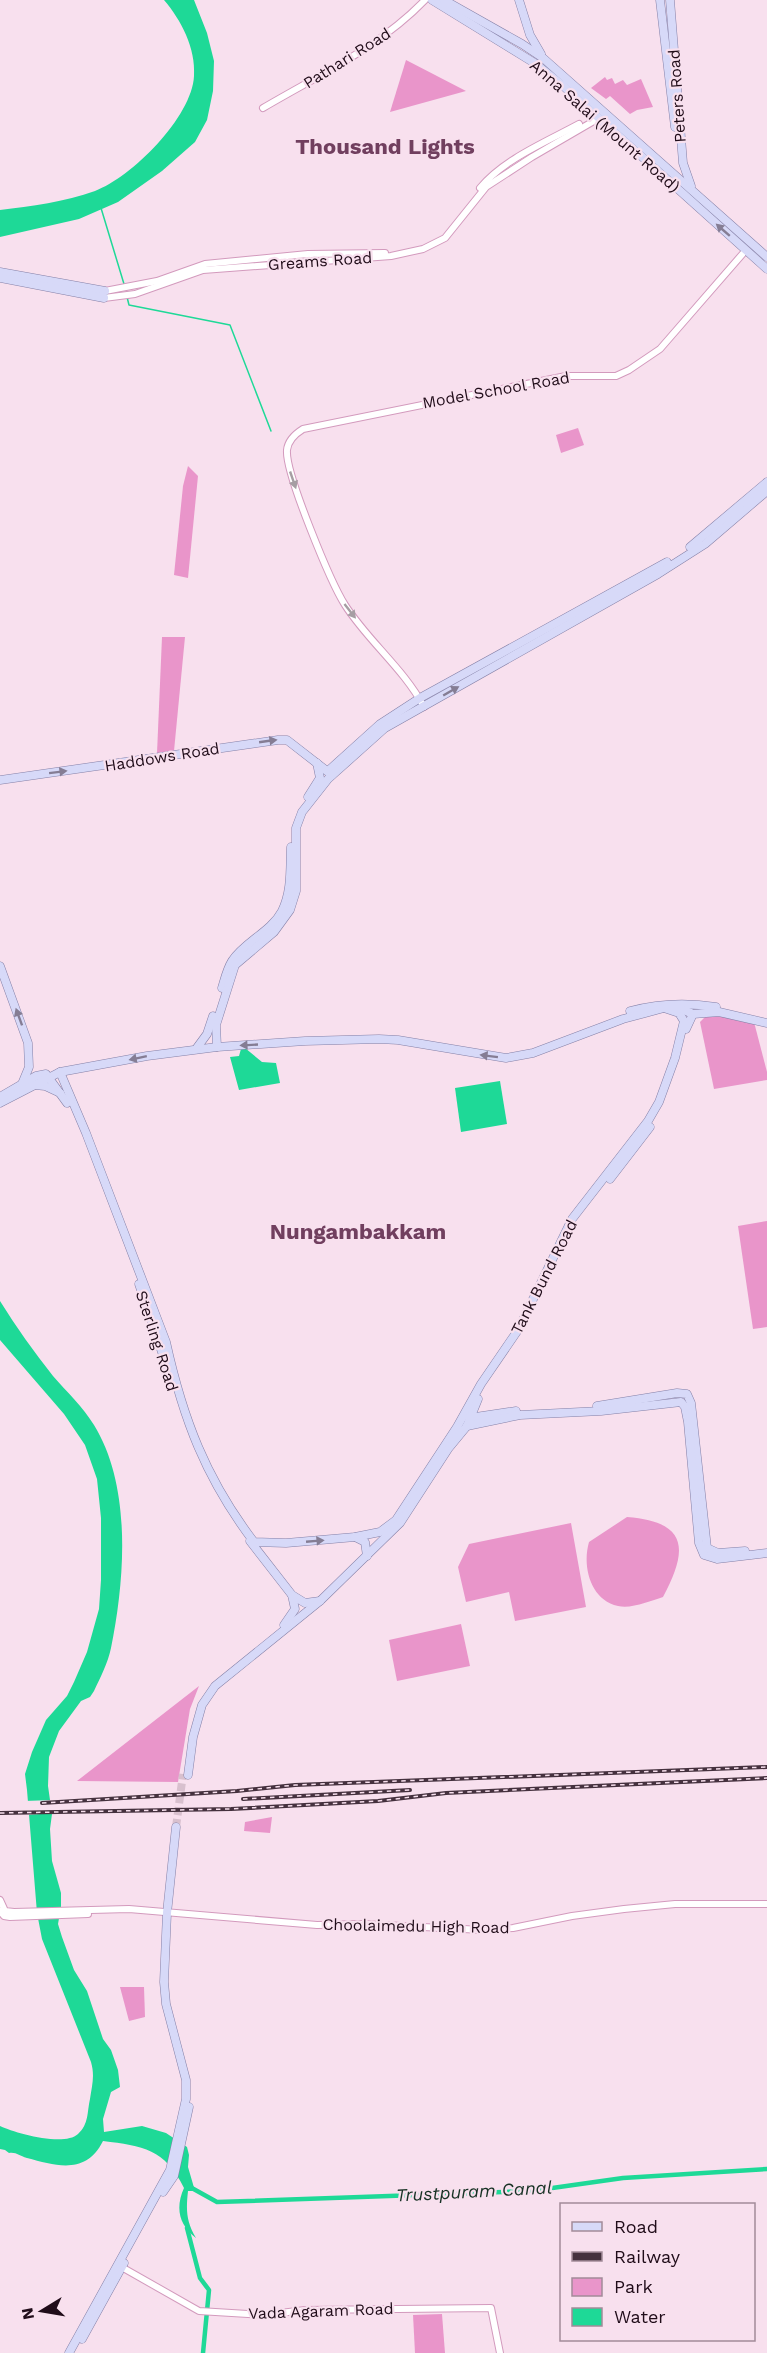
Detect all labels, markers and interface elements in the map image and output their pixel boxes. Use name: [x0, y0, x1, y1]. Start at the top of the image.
street label: Pathari Road: [300, 24, 394, 92]
street label: Peters Road: [664, 49, 690, 143]
street label: Anna Salai (Mount Road): [526, 56, 684, 196]
district label: Thousand Lights: [295, 134, 475, 159]
one-way arrow: [716, 224, 731, 237]
street label: Greams Road: [267, 248, 373, 274]
street label: Model School Road: [421, 368, 571, 412]
one-way arrow: [288, 471, 298, 489]
one-way arrow: [344, 604, 356, 619]
one-way arrow: [443, 686, 459, 697]
one-way arrow: [258, 737, 277, 746]
street label: Haddows Road: [103, 739, 221, 775]
one-way arrow: [49, 768, 68, 777]
one-way arrow: [13, 1008, 23, 1026]
one-way arrow: [240, 1041, 259, 1050]
one-way arrow: [479, 1051, 498, 1061]
one-way arrow: [128, 1054, 147, 1063]
street label: Tank Bund Road: [507, 1217, 581, 1337]
district label: Nungambakkam: [270, 1219, 446, 1244]
street label: Sterling Road: [132, 1288, 182, 1394]
one-way arrow: [305, 1536, 324, 1546]
street label: Choolaimedu High Road: [322, 1915, 510, 1937]
water label: Trustpuram Canal: [395, 2176, 553, 2206]
legend: [560, 2203, 755, 2341]
text: Road: [614, 2216, 658, 2237]
text: Railway: [614, 2246, 681, 2267]
text: Park: [614, 2276, 653, 2297]
north arrow: [12, 2281, 72, 2341]
street label: Vada Agaram Road: [248, 2299, 394, 2323]
text: N: [17, 2306, 38, 2321]
text: Water: [614, 2306, 666, 2327]

